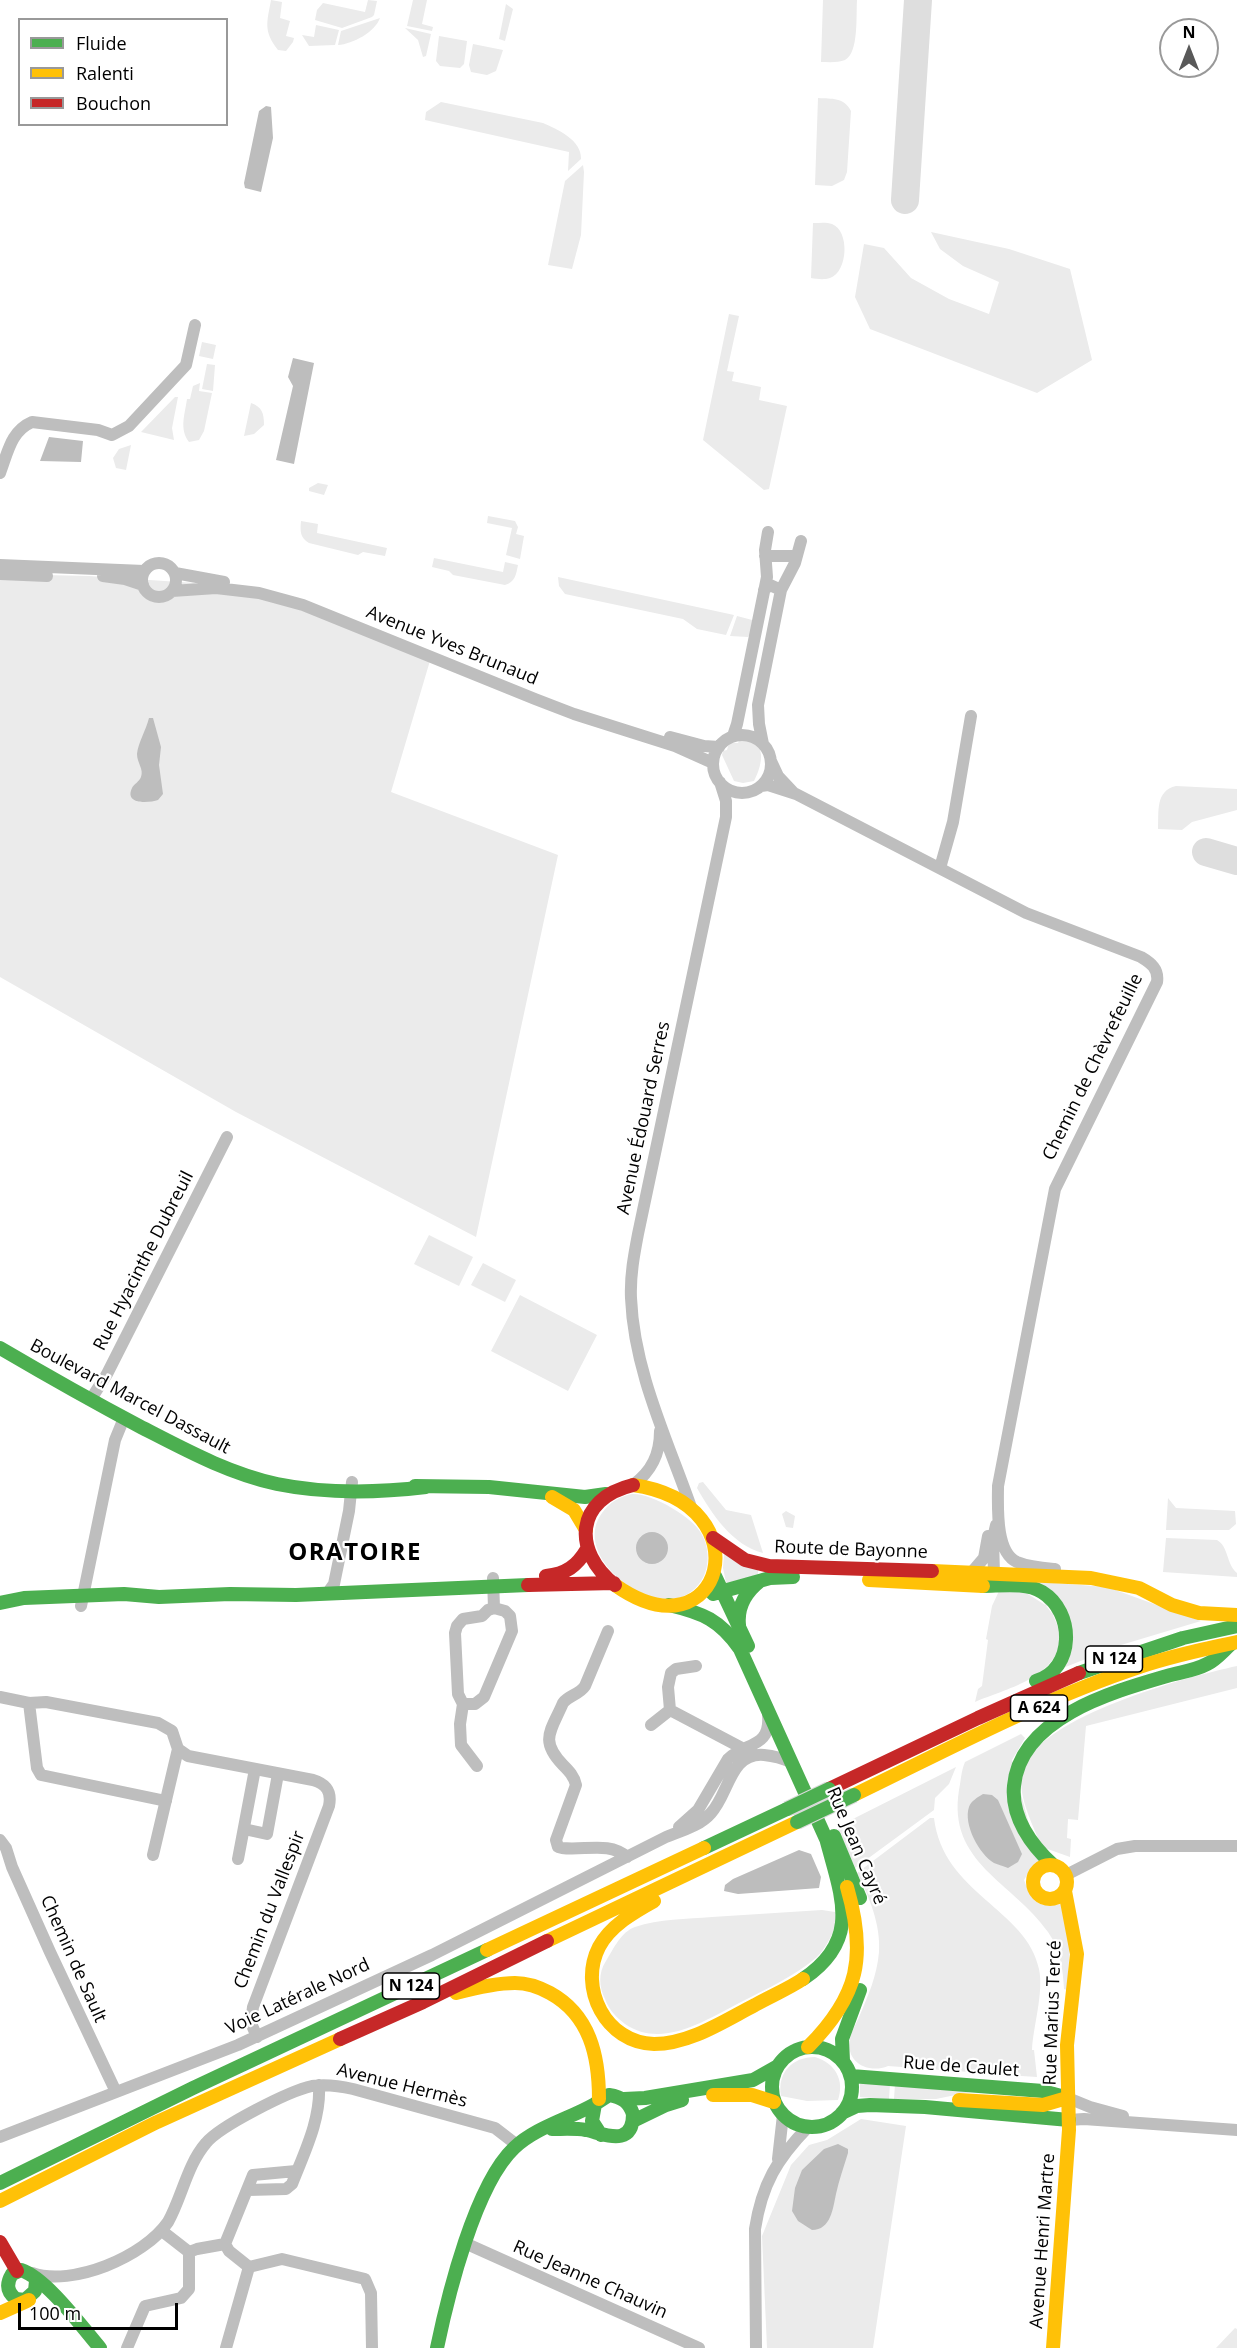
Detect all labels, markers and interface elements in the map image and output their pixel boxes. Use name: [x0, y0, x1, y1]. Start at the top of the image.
legend: [18, 18, 228, 126]
north arrow: [1159, 18, 1219, 78]
text: N: [1182, 21, 1196, 43]
text: Fluide: [76, 31, 127, 55]
text: Ralenti: [76, 61, 134, 85]
text: Bouchon: [76, 91, 151, 115]
street label: Avenue Yves Brunaud: [363, 602, 541, 690]
street label: Chemin de Chèvrefeuille: [1038, 970, 1148, 1164]
street label: Avenue Édouard Serres: [613, 1020, 675, 1216]
street label: Rue Hyacinthe Dubreuil: [89, 1168, 199, 1354]
street label: Boulevard Marcel Dassault: [26, 1335, 234, 1459]
street label: Route de Bayonne: [774, 1537, 928, 1563]
district label: ORATOIRE: [288, 1539, 422, 1567]
road number: N 124: [1086, 1646, 1142, 1672]
road number: A 624: [1010, 1695, 1068, 1721]
street label: Rue Jean Cayré: [822, 1784, 890, 1908]
street label: Chemin du Vallespir: [230, 1828, 310, 1992]
street label: Chemin de Sault: [35, 1892, 111, 2026]
street label: Rue Marius Tercé: [1040, 1940, 1066, 2086]
street label: Voie Latérale Nord: [223, 1954, 373, 2040]
road number: N 124: [382, 1973, 440, 1999]
street label: Rue de Caulet: [902, 2052, 1020, 2082]
street label: Avenue Hermès: [335, 2059, 469, 2113]
street label: Avenue Henri Martre: [1026, 2153, 1060, 2329]
street label: Rue Jeanne Chauvin: [509, 2236, 671, 2324]
scale bar: [21, 2291, 182, 2329]
text: 100 m: [29, 2301, 81, 2325]

